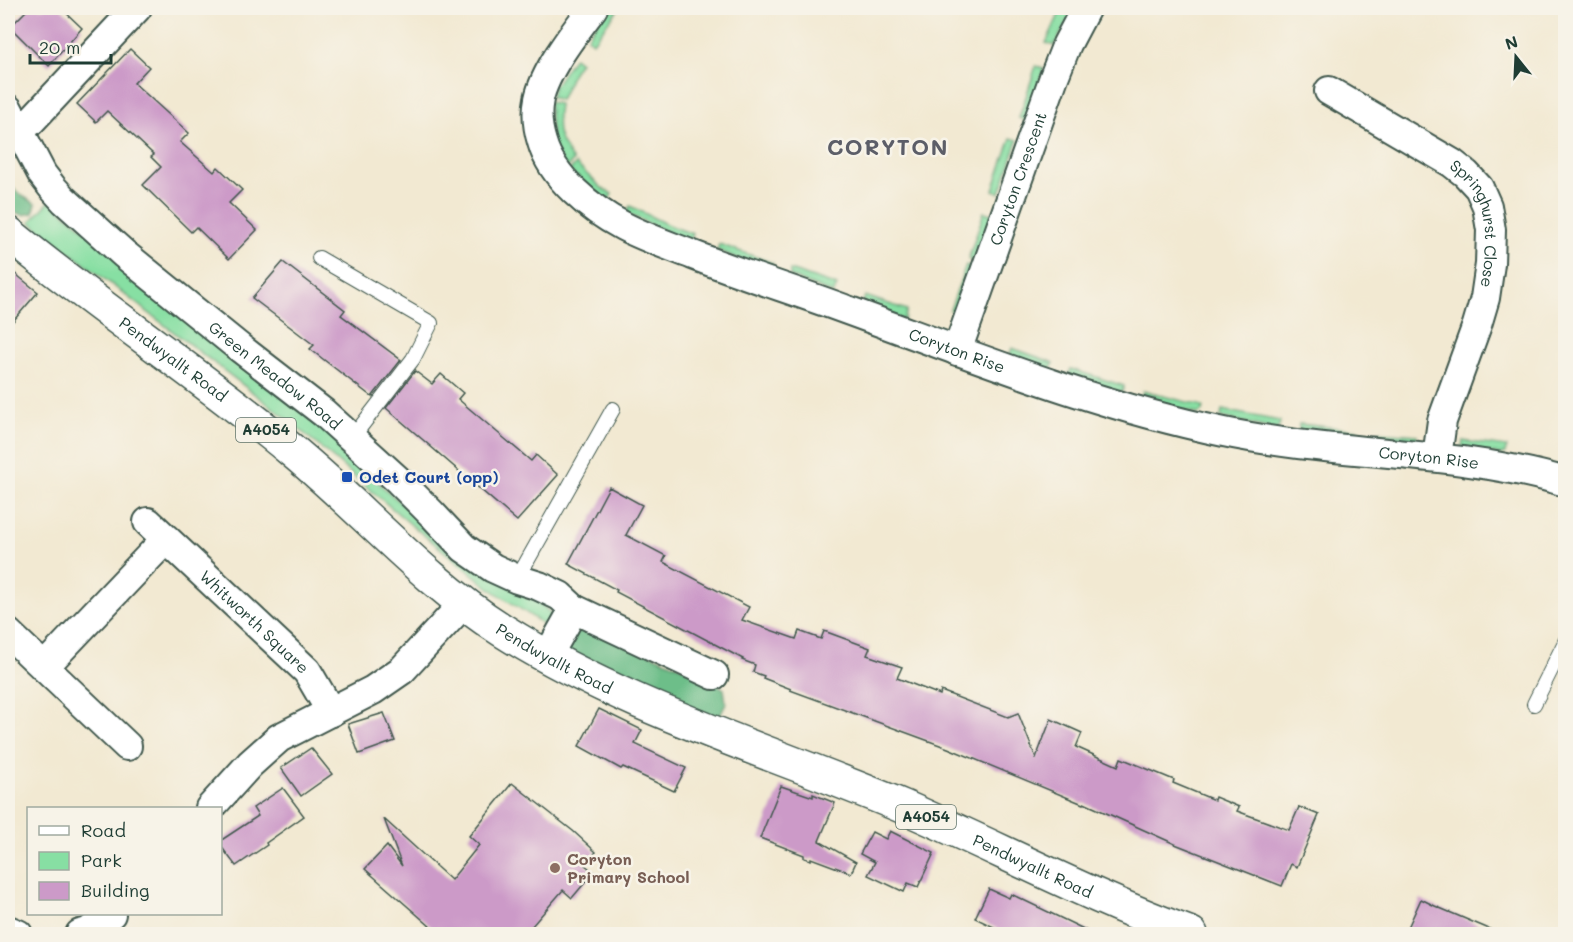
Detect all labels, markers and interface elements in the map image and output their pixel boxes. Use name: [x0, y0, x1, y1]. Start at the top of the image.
scale bar: [30, 27, 111, 65]
north arrow: [1486, 27, 1546, 87]
text: N: [1502, 30, 1520, 54]
text: 20 m: [39, 35, 80, 59]
street label: Coryton Crescent: [984, 109, 1051, 248]
district label: CORYTON: [827, 132, 949, 161]
street label: Springhurst Close: [1446, 155, 1502, 289]
street label: Pendwyallt Road: [115, 312, 232, 406]
street label: Green Meadow Road: [205, 316, 346, 434]
street label: Coryton Rise: [906, 323, 1008, 377]
road number: A4054: [236, 418, 296, 442]
street label: Coryton Rise: [1378, 441, 1480, 473]
place label: Odet Court (opp): [359, 466, 498, 487]
marker: Odet Court (opp): [340, 470, 354, 484]
street label: Whitworth Square: [196, 565, 314, 678]
street label: Pendwyallt Road: [492, 618, 616, 698]
road number: A4054: [896, 805, 956, 829]
legend: [27, 807, 222, 915]
text: Road: [81, 818, 126, 842]
street label: Pendwyallt Road: [970, 829, 1096, 902]
text: Park: [81, 848, 122, 872]
place label: Coryton Primary School: [567, 848, 690, 887]
marker: Coryton Primary School: [548, 861, 562, 875]
text: Building: [81, 878, 149, 902]

